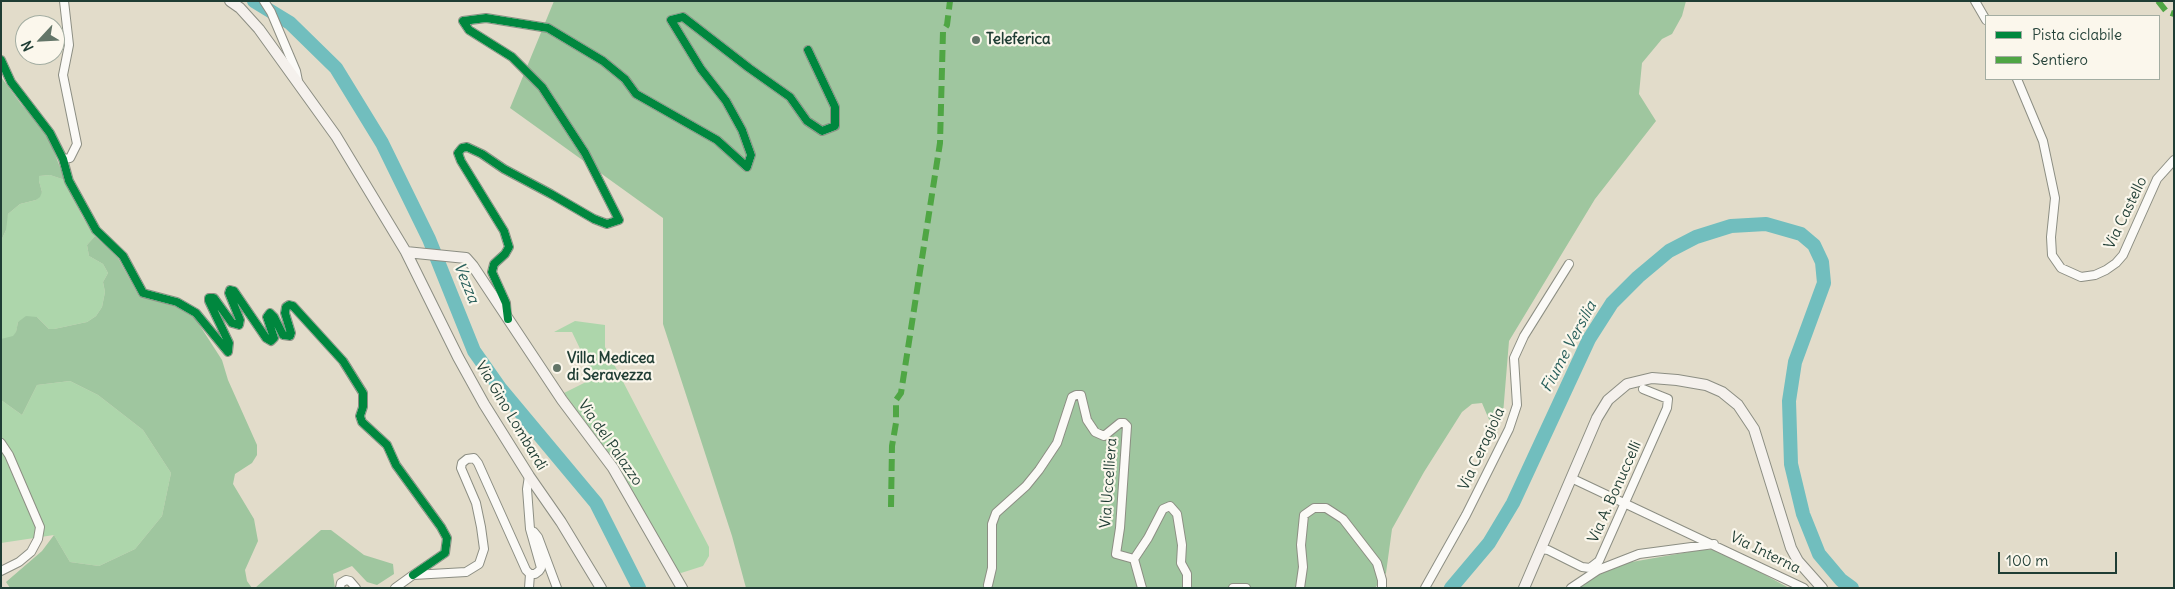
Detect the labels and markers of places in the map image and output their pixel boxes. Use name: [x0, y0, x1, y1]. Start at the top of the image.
place label: Teleferica: [986, 31, 1050, 49]
marker: Teleferica: [970, 34, 982, 46]
place label: Villa Medicea di Seravezza: [567, 350, 655, 385]
marker: Villa Medicea di Seravezza: [551, 362, 563, 374]

